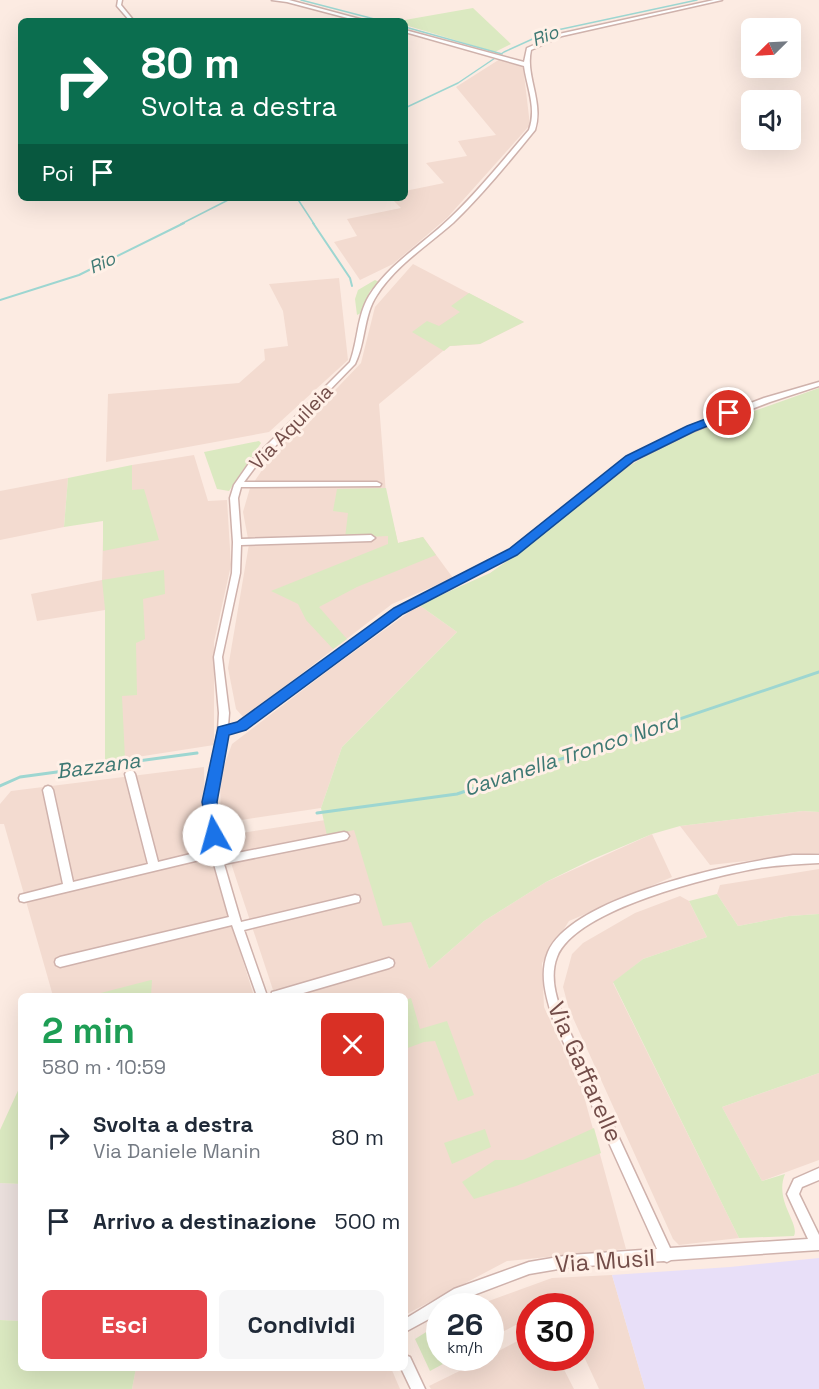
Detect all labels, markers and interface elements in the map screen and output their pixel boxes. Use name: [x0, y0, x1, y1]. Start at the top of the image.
north arrow: [741, 18, 801, 78]
map controls: [741, 18, 801, 150]
water label: Rio: [528, 20, 562, 51]
text: 80 m: [141, 37, 240, 90]
icon: right: [42, 42, 120, 120]
text: Svolta a destra: [141, 89, 337, 124]
button: sound: [741, 90, 801, 150]
icon: arrive: [86, 156, 119, 189]
text: Poi: [42, 159, 74, 187]
water label: Rio: [85, 246, 120, 279]
street label: Via Aquileia: [244, 379, 338, 475]
pin: [703, 387, 754, 438]
icon: arrive: [712, 396, 745, 429]
water label: Cavanella Tronco Nord: [460, 706, 684, 802]
water label: Bazzana: [54, 746, 143, 785]
position arrow: [182, 803, 246, 867]
street label: Via Gaffarelle: [541, 997, 630, 1147]
text: 2 min: [42, 1008, 135, 1054]
button: close: [321, 1013, 384, 1076]
text: 580 m · 10:59: [42, 1054, 166, 1080]
text: Svolta a destra: [93, 1110, 253, 1138]
icon: right: [42, 1121, 75, 1154]
text: 80 m: [332, 1123, 384, 1151]
text: Via Daniele Manin: [93, 1138, 261, 1164]
icon: arrive: [42, 1205, 75, 1238]
text: Arrivo a destinazione: [93, 1207, 316, 1235]
text: 500 m: [334, 1207, 400, 1235]
street label: Via Musil: [554, 1242, 656, 1279]
button: Esci: [42, 1290, 207, 1359]
button: Condividi: [219, 1290, 384, 1359]
speed limit sign: 30: [516, 1293, 594, 1371]
text: 26: [447, 1305, 483, 1344]
text: km/h: [447, 1338, 483, 1357]

